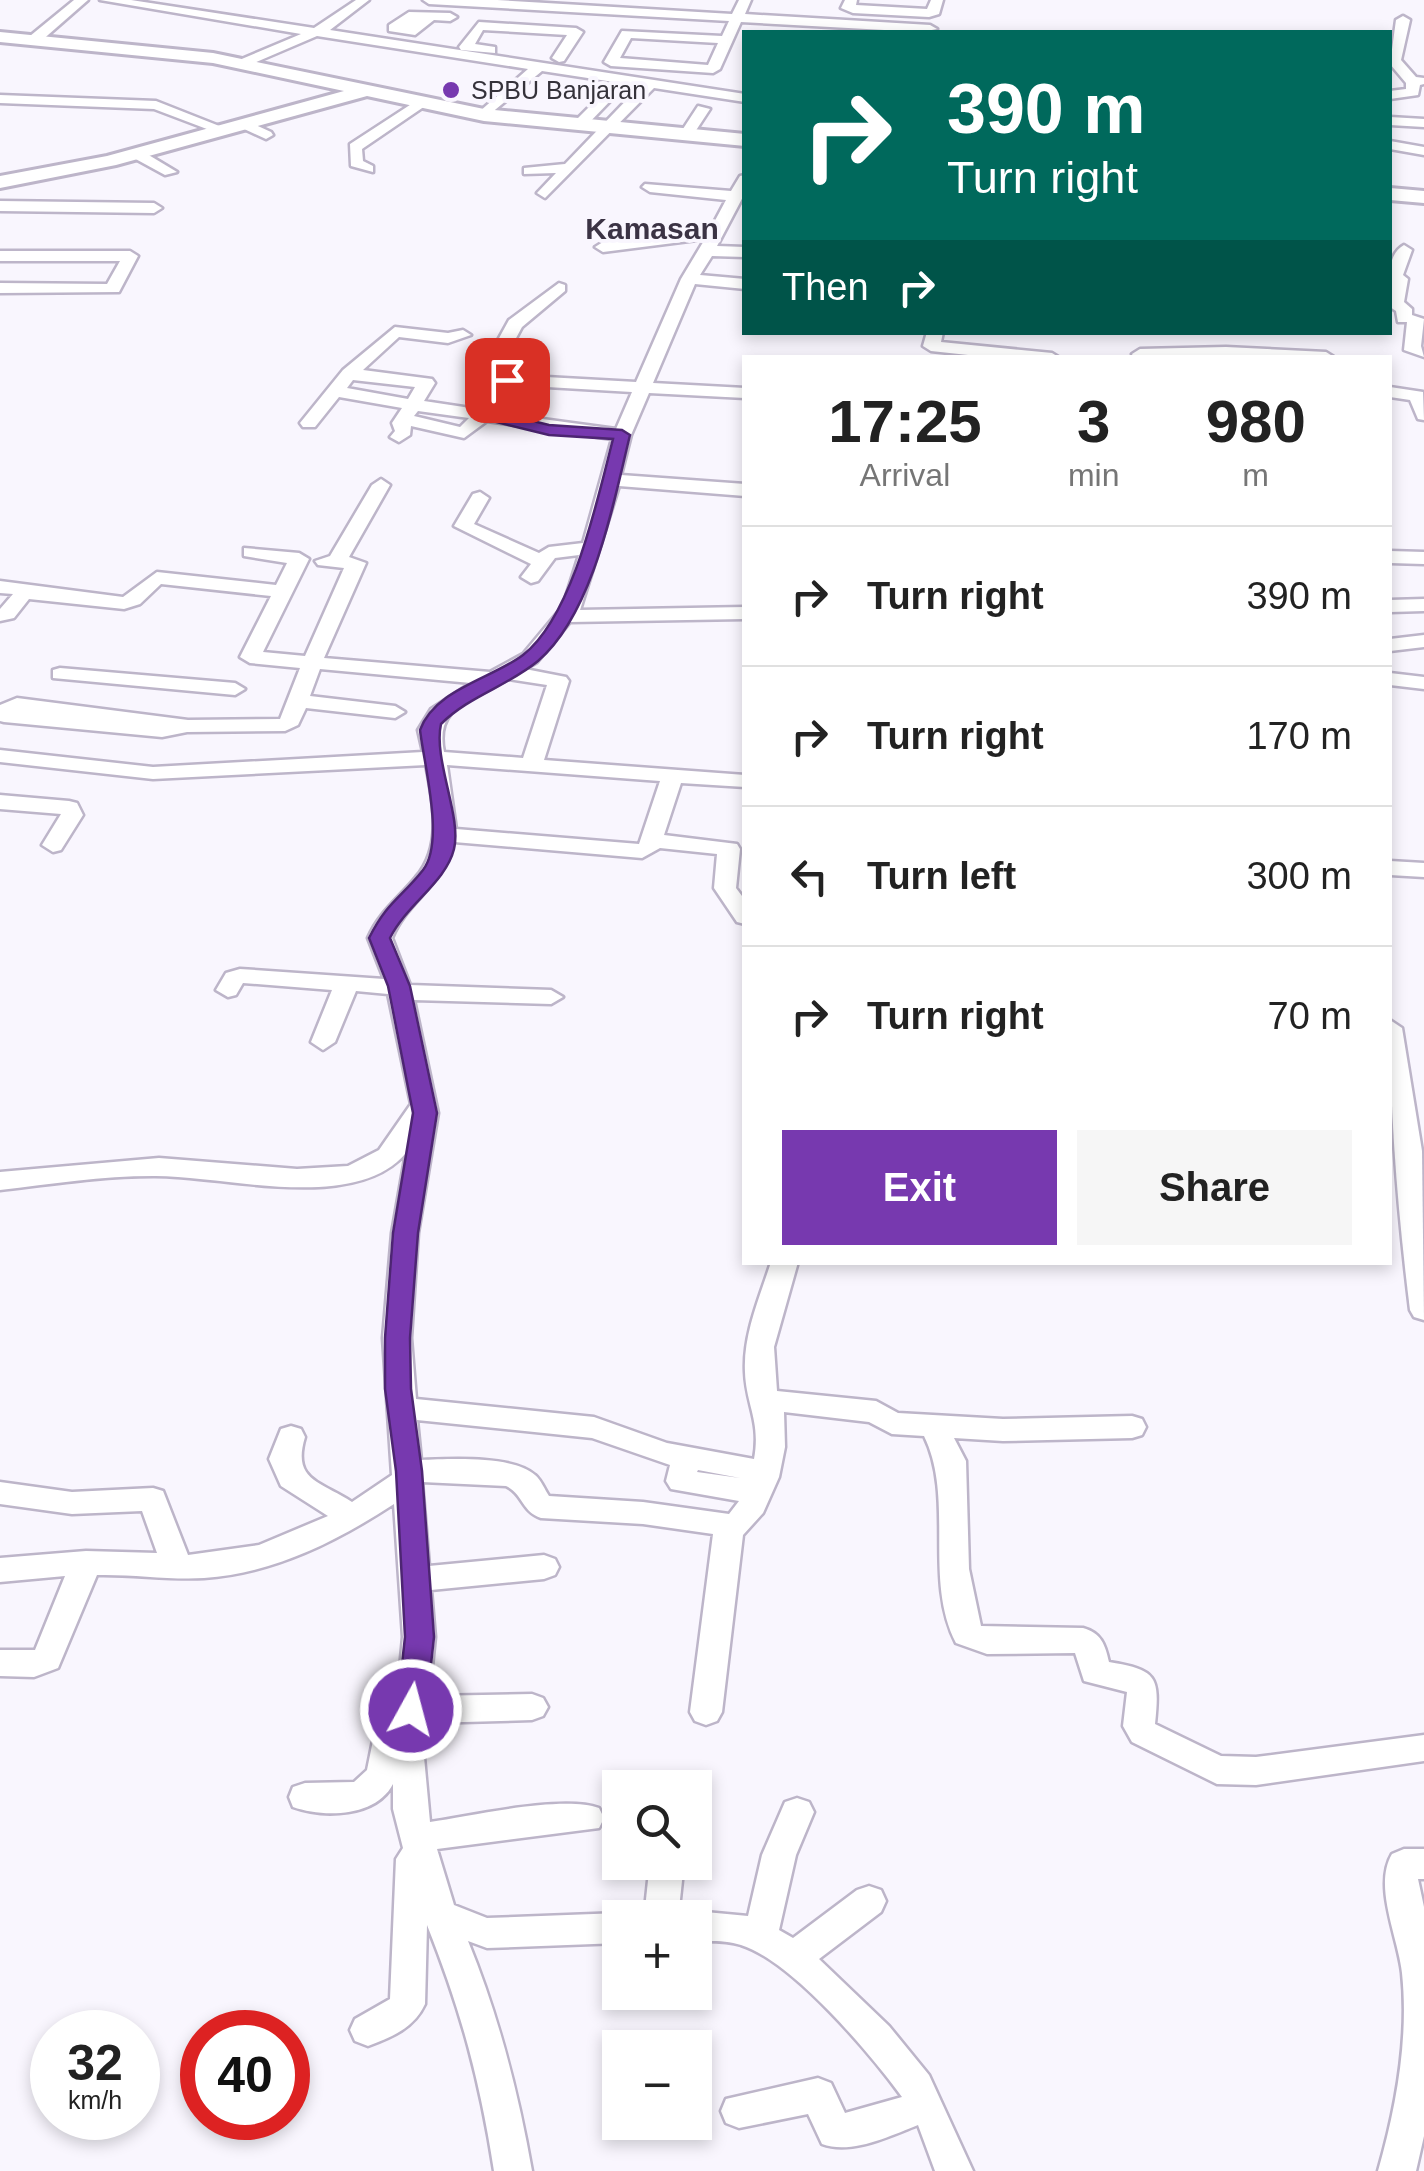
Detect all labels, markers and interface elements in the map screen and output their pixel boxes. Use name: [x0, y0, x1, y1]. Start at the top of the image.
icon: right: [782, 70, 912, 200]
text: 390 m: [947, 70, 1145, 148]
place label: SPBU Banjaran: [471, 76, 646, 104]
marker: SPBU Banjaran: [440, 79, 462, 101]
text: Turn right: [947, 152, 1138, 203]
district label: Kamasan: [585, 212, 719, 245]
icon: right: [889, 260, 944, 315]
text: Then: [782, 266, 869, 308]
pin: [465, 338, 550, 423]
icon: arrive: [480, 353, 535, 408]
text: 17:25: [828, 388, 982, 455]
text: 3: [1077, 388, 1110, 455]
text: 980: [1206, 388, 1306, 455]
text: Arrival: [860, 457, 950, 493]
text: min: [1068, 457, 1119, 493]
text: m: [1242, 457, 1269, 493]
icon: right: [782, 569, 837, 624]
text: Turn right: [867, 575, 1044, 617]
text: 390 m: [1246, 575, 1352, 617]
icon: right: [782, 709, 837, 764]
text: Turn right: [867, 715, 1044, 757]
text: 170 m: [1246, 715, 1352, 757]
icon: left: [782, 849, 837, 904]
text: Turn left: [867, 855, 1016, 897]
text: 300 m: [1246, 855, 1352, 897]
icon: right: [782, 989, 837, 1044]
text: Turn right: [867, 995, 1044, 1037]
text: 70 m: [1268, 995, 1352, 1037]
button: Exit: [782, 1130, 1057, 1245]
button: Share: [1077, 1130, 1352, 1245]
position arrow: [359, 1658, 463, 1762]
map controls: [602, 1770, 712, 2140]
button: search: [602, 1770, 712, 1880]
button: +: [602, 1900, 712, 2010]
speed limit sign: 40: [180, 2010, 310, 2140]
button: −: [602, 2030, 712, 2140]
text: 32: [67, 2035, 123, 2091]
text: km/h: [68, 2086, 122, 2114]

